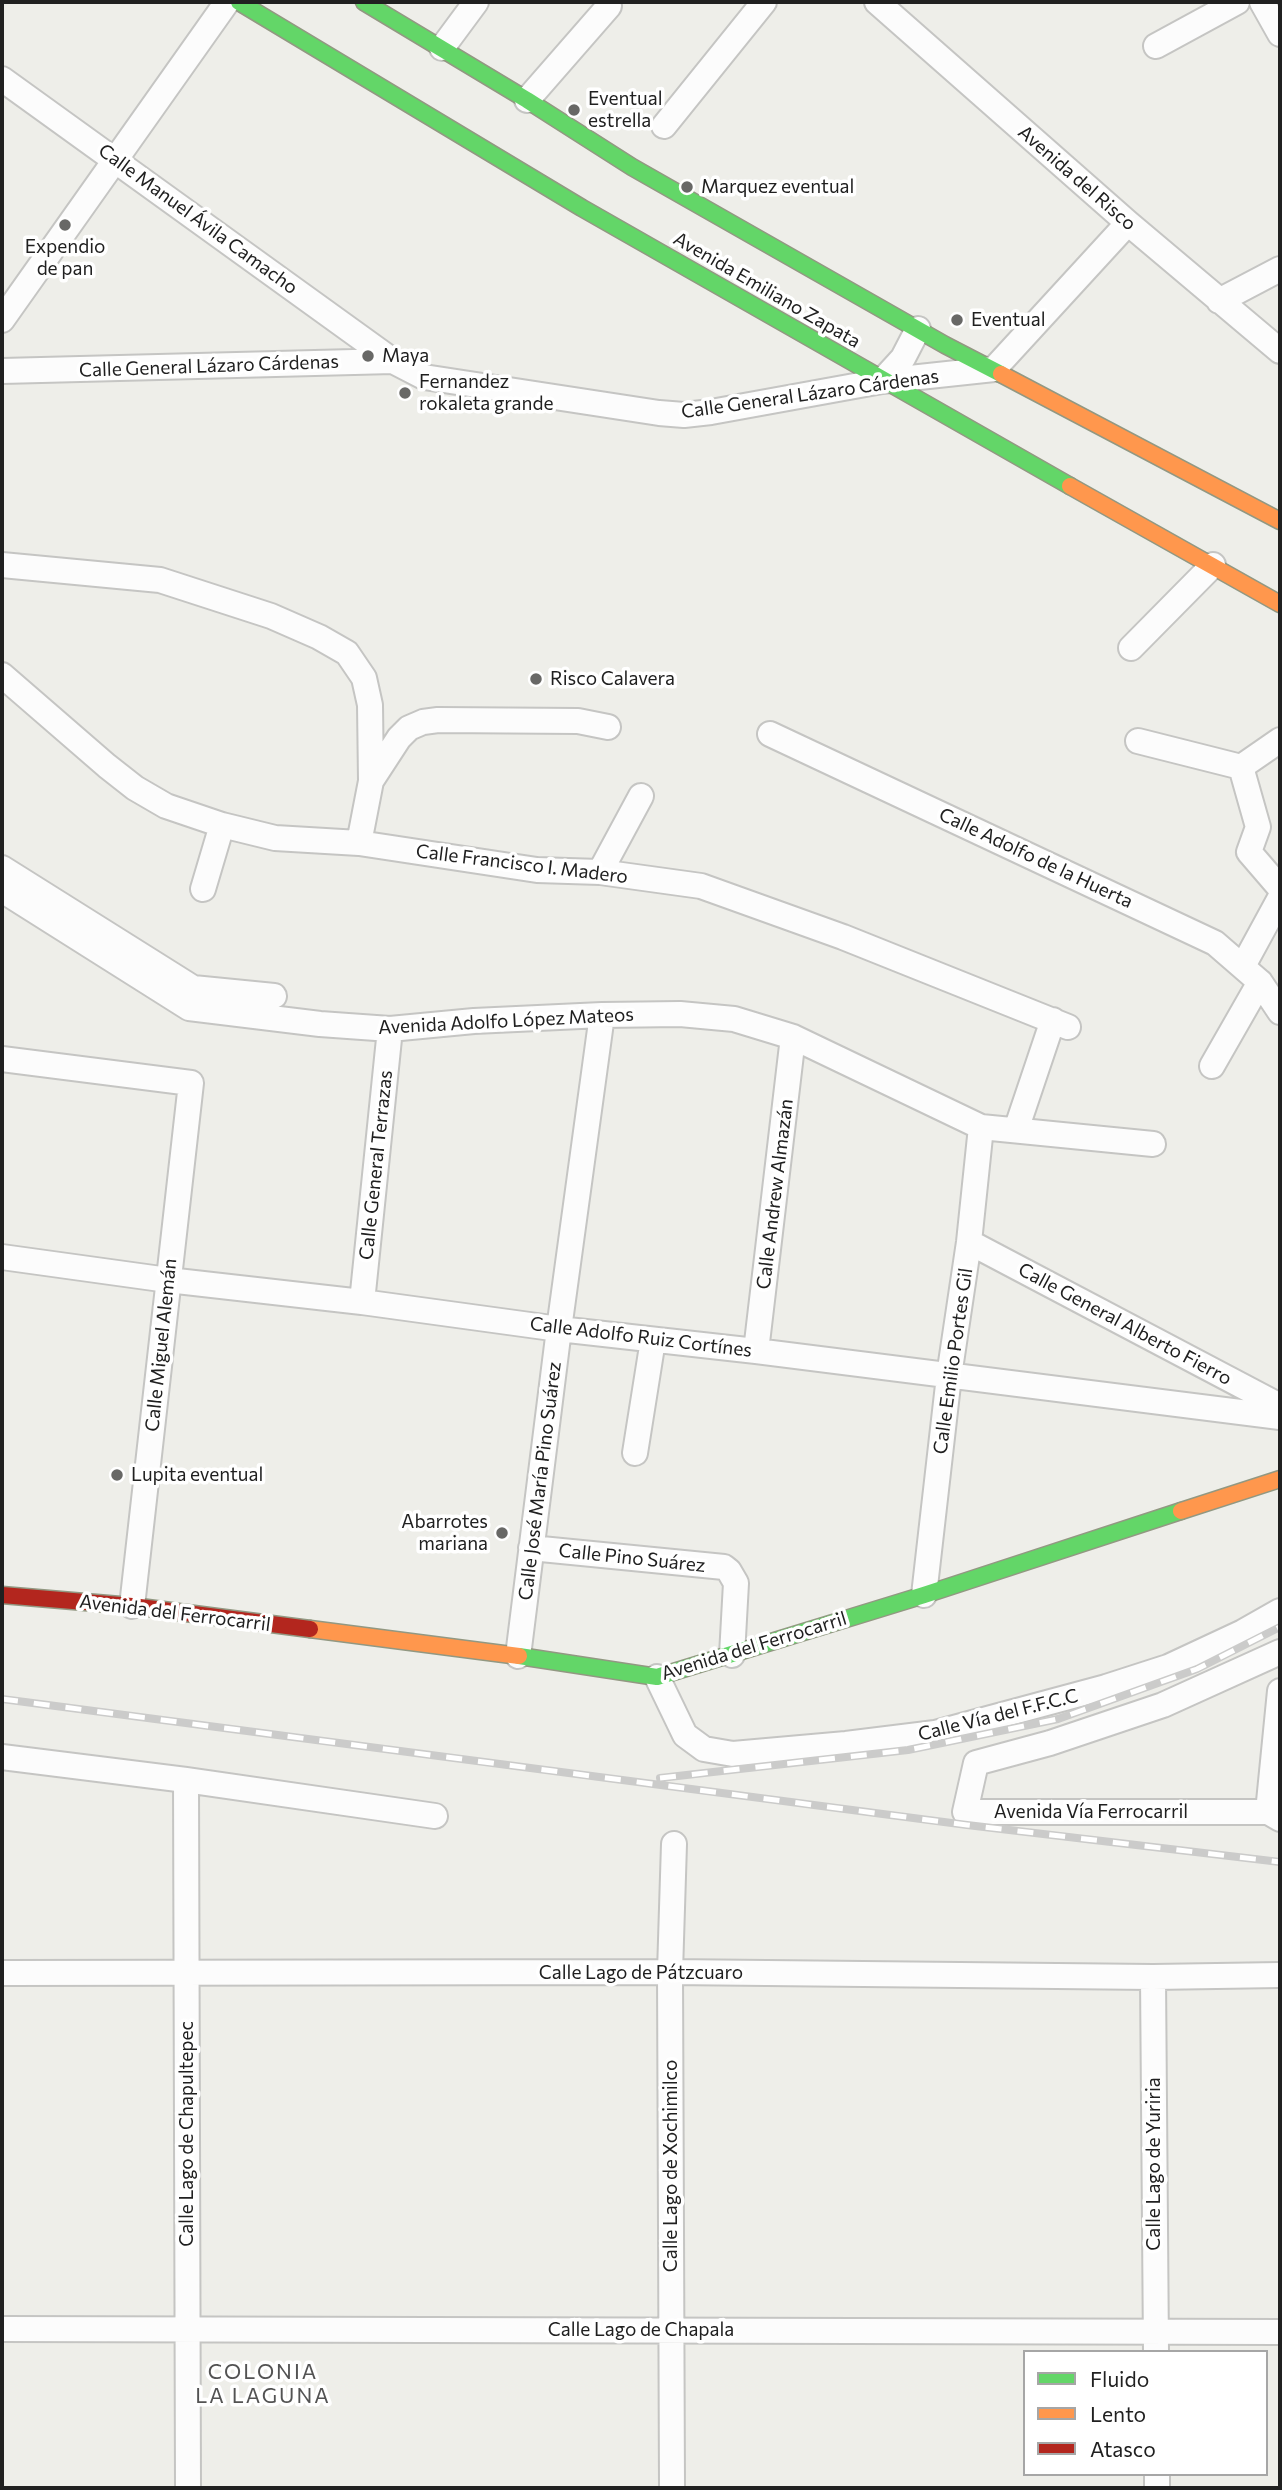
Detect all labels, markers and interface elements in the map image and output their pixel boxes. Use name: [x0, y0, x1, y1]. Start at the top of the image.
place label: Eventual estrella: [588, 88, 662, 132]
marker: Eventual estrella: [566, 102, 582, 118]
street label: Avenida del Risco: [1013, 121, 1141, 235]
street label: Calle Manuel Ávila Camacho: [94, 139, 302, 299]
place label: Marquez eventual: [701, 176, 854, 198]
marker: Marquez eventual: [679, 179, 695, 195]
marker: Expendio de pan: [57, 217, 73, 233]
street label: Avenida Emiliano Zapata: [670, 227, 864, 353]
place label: Expendio de pan: [25, 236, 105, 280]
place label: Eventual: [971, 309, 1045, 331]
marker: Eventual: [949, 312, 965, 328]
place label: Maya: [382, 345, 429, 367]
marker: Maya: [360, 348, 376, 364]
street label: Calle General Lázaro Cárdenas: [79, 350, 339, 382]
street label: Calle General Lázaro Cárdenas: [680, 365, 940, 423]
place label: Fernandez rokaleta grande: [419, 371, 553, 415]
marker: Fernandez rokaleta grande: [397, 385, 413, 401]
place label: Risco Calavera: [550, 668, 675, 690]
marker: Risco Calavera: [528, 671, 544, 687]
street label: Calle Adolfo de la Huerta: [935, 803, 1137, 913]
street label: Calle Francisco I. Madero: [415, 840, 629, 888]
street label: Avenida Adolfo López Mateos: [378, 1003, 634, 1039]
street label: Calle General Terrazas: [355, 1069, 397, 1261]
street label: Calle Andrew Almazán: [752, 1097, 798, 1291]
street label: Calle Miguel Alemán: [141, 1257, 181, 1433]
street label: Calle General Alberto Fierro: [1014, 1258, 1236, 1390]
street label: Calle Emilio Portes Gil: [929, 1266, 977, 1456]
street label: Calle Adolfo Ruiz Cortínes: [529, 1312, 753, 1362]
street label: Calle José María Pino Suárez: [514, 1360, 566, 1602]
place label: Lupita eventual: [131, 1464, 263, 1486]
marker: Lupita eventual: [109, 1467, 125, 1483]
place label: Abarrotes mariana: [401, 1511, 488, 1555]
marker: Abarrotes mariana: [494, 1525, 510, 1541]
street label: Calle Pino Suárez: [558, 1539, 706, 1577]
street label: Avenida del Ferrocarril: [78, 1590, 272, 1636]
street label: Avenida del Ferrocarril: [659, 1607, 849, 1685]
street label: Calle Vía del F.F.C.C: [916, 1684, 1080, 1746]
street label: Avenida Vía Ferrocarril: [994, 1801, 1188, 1823]
street label: Calle Lago de Pátzcuaro: [539, 1962, 743, 1984]
street label: Calle Lago de Chapultepec: [176, 2021, 198, 2247]
street label: Calle Lago de Xochimilco: [660, 2060, 682, 2272]
street label: Calle Lago de Yuriria: [1143, 2077, 1165, 2251]
street label: Calle Lago de Chapala: [548, 2319, 734, 2341]
legend: [1023, 2350, 1268, 2476]
district label: COLONIA LA LAGUNA: [196, 2359, 330, 2409]
text: Fluido: [1090, 2366, 1149, 2391]
text: Lento: [1090, 2401, 1146, 2426]
text: Atasco: [1090, 2436, 1156, 2461]

